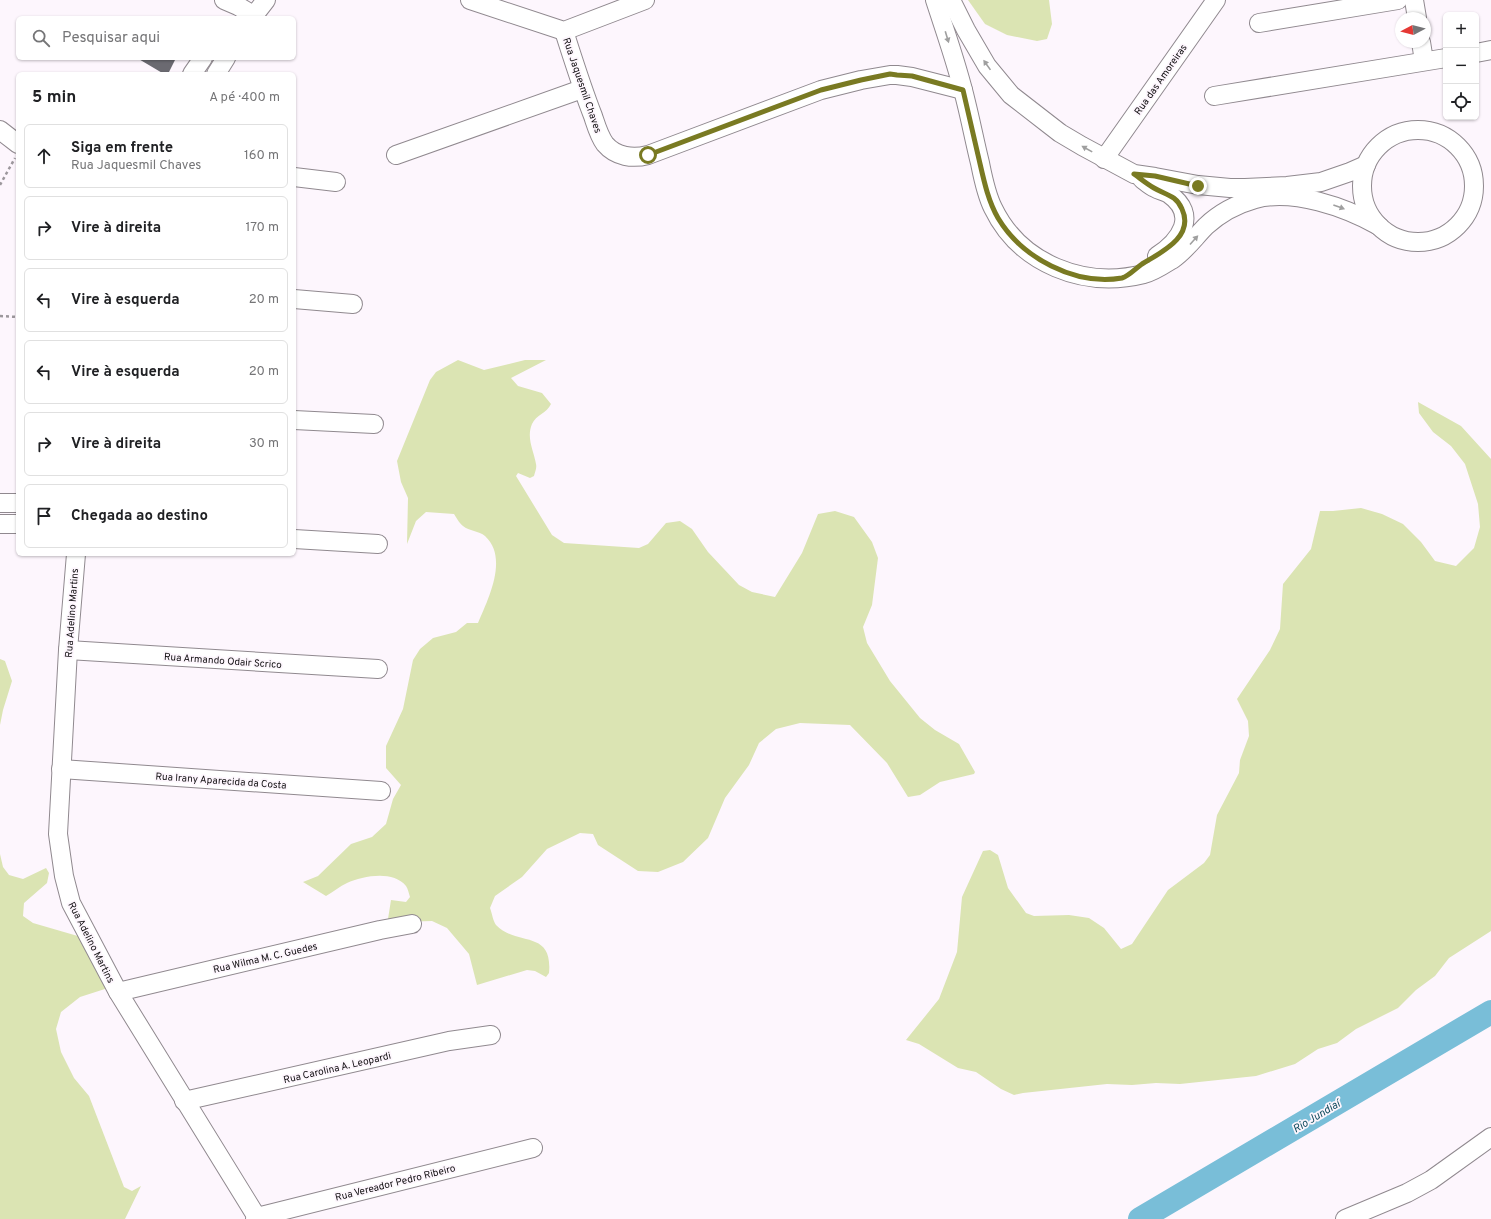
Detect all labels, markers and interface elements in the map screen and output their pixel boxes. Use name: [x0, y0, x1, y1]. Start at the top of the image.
north arrow: [1395, 12, 1431, 48]
map controls: [1443, 12, 1479, 120]
button: +: [1443, 12, 1479, 48]
search box: [16, 16, 296, 60]
icon: search: [30, 27, 52, 49]
text: Pesquisar aqui: [62, 29, 160, 48]
one-way arrow: [944, 31, 950, 43]
street label: Rua Jaquesmil Chaves: [559, 36, 604, 135]
street label: Rua das Amoreiras: [1132, 42, 1191, 118]
button: −: [1443, 48, 1479, 84]
one-way arrow: [983, 59, 991, 70]
button: locate: [1443, 84, 1479, 120]
text: 5 min: [32, 87, 76, 109]
text: A pé · 400 m: [209, 90, 280, 106]
text: Siga em frente: [71, 139, 173, 158]
icon: ahead: [33, 145, 55, 167]
route start: [639, 146, 657, 164]
one-way arrow: [1081, 146, 1093, 153]
text: 160 m: [244, 148, 279, 164]
text: Rua Jaquesmil Chaves: [71, 158, 201, 174]
route end: [1189, 177, 1207, 195]
one-way arrow: [1334, 205, 1346, 211]
icon: right: [33, 217, 55, 239]
text: Vire à direita: [71, 219, 161, 238]
text: 170 m: [245, 220, 279, 236]
one-way arrow: [1189, 235, 1198, 245]
icon: left: [33, 289, 55, 311]
text: Vire à esquerda: [71, 291, 180, 310]
text: 20 m: [249, 292, 279, 308]
icon: left: [33, 361, 55, 383]
text: Vire à esquerda: [71, 363, 180, 382]
text: 20 m: [249, 364, 279, 380]
icon: right: [33, 433, 55, 455]
text: Vire à direita: [71, 435, 161, 454]
text: 30 m: [249, 436, 279, 452]
icon: arrive: [33, 505, 55, 527]
text: Chegada ao destino: [71, 507, 208, 526]
street label: Rua Adelino Martins: [63, 568, 82, 658]
street label: Rua Armando Odair Scrico: [164, 651, 283, 672]
street label: Rua Irany Aparecida da Costa: [155, 770, 287, 793]
street label: Rua Adelino Martins: [65, 900, 117, 986]
street label: Rua Wilma M. C. Guedes: [212, 940, 319, 977]
street label: Rua Carolina A. Leopardi: [282, 1050, 392, 1087]
water label: Rio Jundiaí: [1290, 1096, 1345, 1136]
street label: Rua Vereador Pedro Ribeiro: [334, 1162, 457, 1205]

